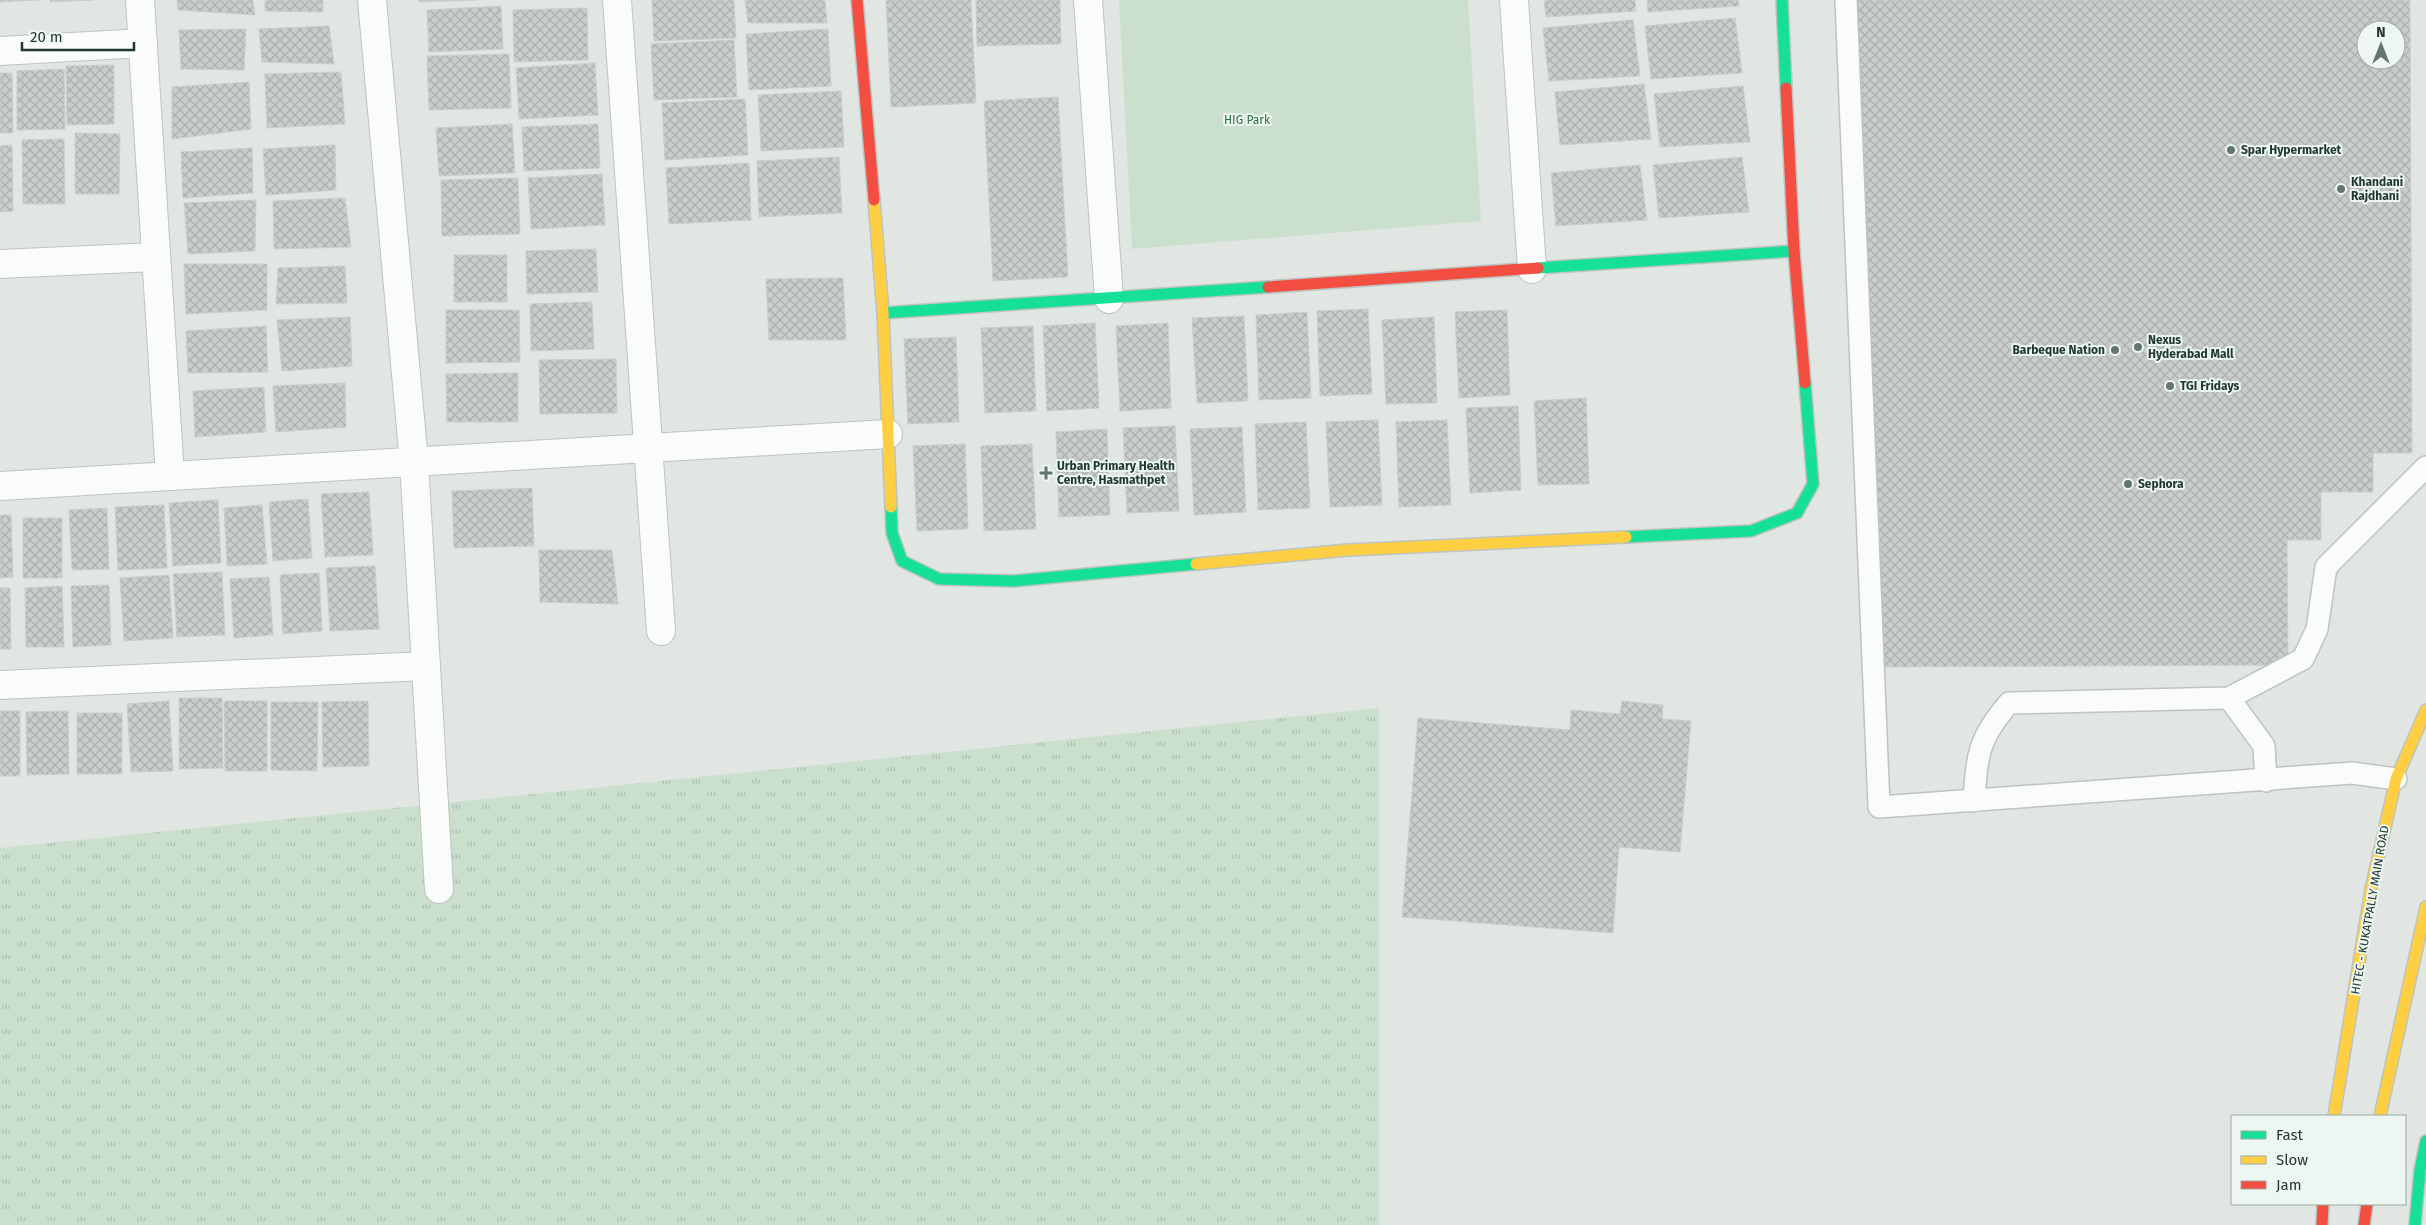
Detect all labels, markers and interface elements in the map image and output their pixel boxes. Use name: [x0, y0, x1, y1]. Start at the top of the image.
scale bar: [22, 20, 135, 52]
north arrow: [2356, 20, 2406, 70]
text: N: [2376, 24, 2386, 41]
text: 20 m: [30, 28, 63, 46]
park label: HIG Park: [1224, 113, 1271, 127]
place label: Spar Hypermarket: [2241, 143, 2342, 157]
marker: Spar Hypermarket: [2225, 144, 2237, 156]
place label: Khandani Rajdhani: [2351, 175, 2403, 203]
marker: Khandani Rajdhani: [2335, 183, 2347, 195]
place label: Nexus Hyderabad Mall: [2148, 333, 2234, 361]
marker: Nexus Hyderabad Mall: [2132, 341, 2144, 353]
place label: Barbeque Nation: [2012, 343, 2105, 357]
marker: Barbeque Nation: [2109, 344, 2121, 356]
place label: TGI Fridays: [2180, 379, 2239, 393]
marker: TGI Fridays: [2164, 380, 2176, 392]
place label: Urban Primary Health Centre, Hasmathpet: [1057, 459, 1175, 487]
marker: Urban Primary Health Centre, Hasmathpet: [1039, 466, 1053, 480]
place label: Sephora: [2138, 477, 2184, 491]
marker: Sephora: [2122, 478, 2134, 490]
street label: HITEC - KUKATPALLY MAIN ROAD: [2348, 824, 2392, 996]
legend: [2231, 1115, 2406, 1205]
text: Fast: [2276, 1126, 2303, 1144]
text: Slow: [2276, 1151, 2308, 1169]
text: Jam: [2276, 1176, 2302, 1194]

